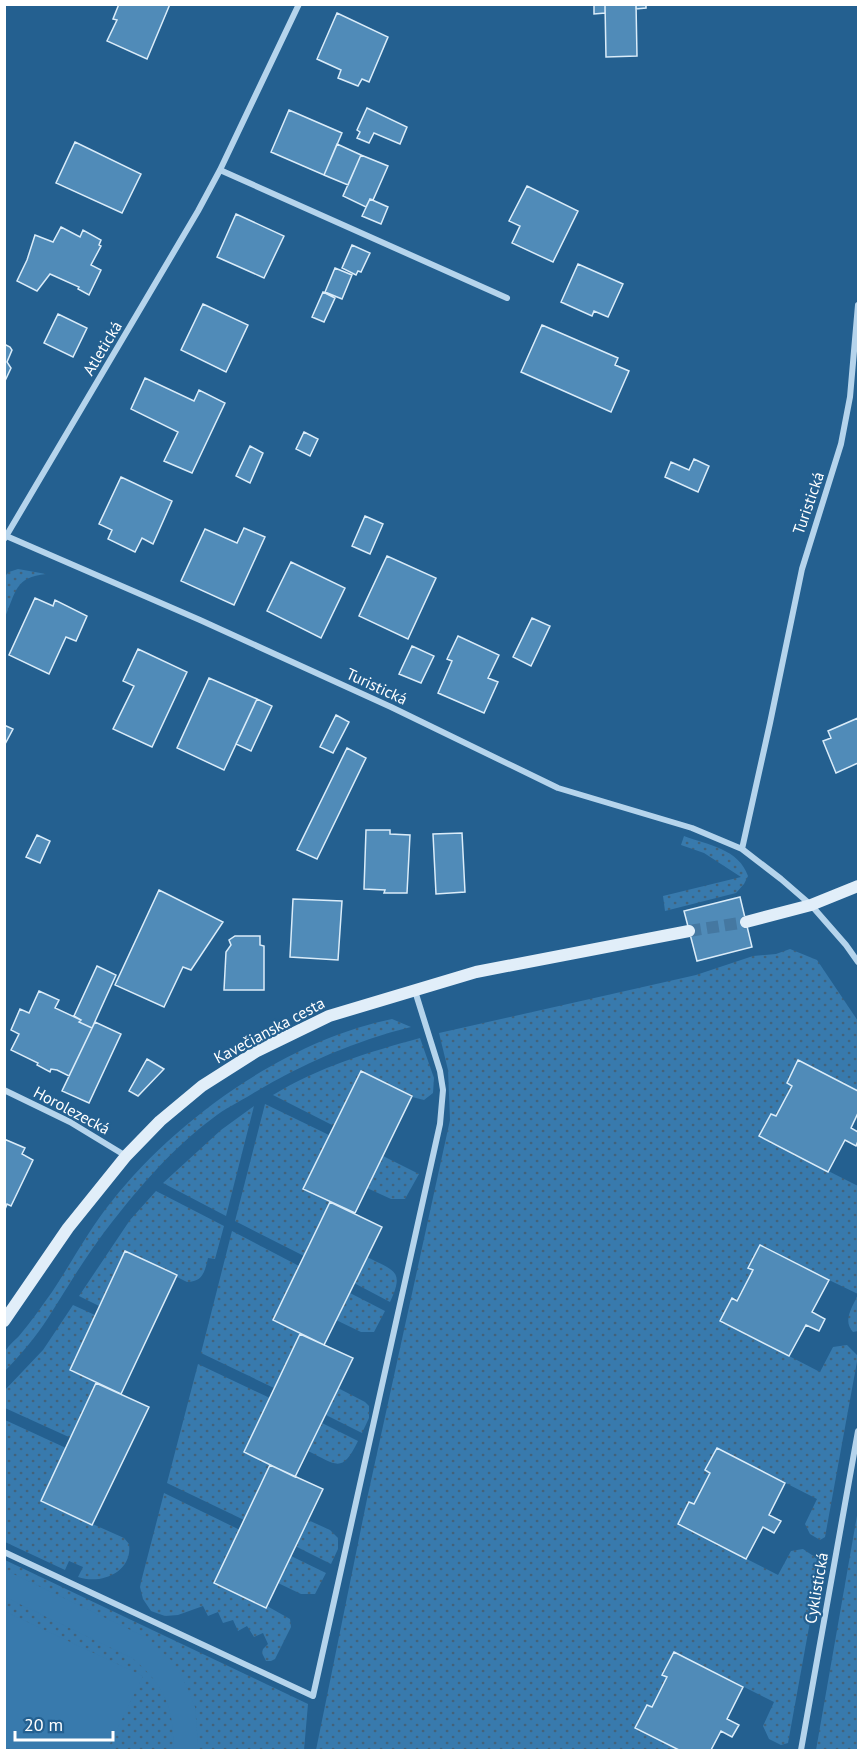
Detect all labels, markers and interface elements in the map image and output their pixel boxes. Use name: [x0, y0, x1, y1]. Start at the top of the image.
street label: Atletická: [78, 317, 126, 379]
street label: Turistická: [788, 469, 828, 537]
street label: Turistická: [343, 663, 411, 709]
street label: Kavečianska cesta: [210, 992, 328, 1068]
street label: Horolezecká: [30, 1082, 114, 1138]
street label: Cyklistická: [800, 1551, 832, 1625]
scale bar: [15, 1704, 112, 1742]
text: 20 m: [24, 1713, 63, 1736]

